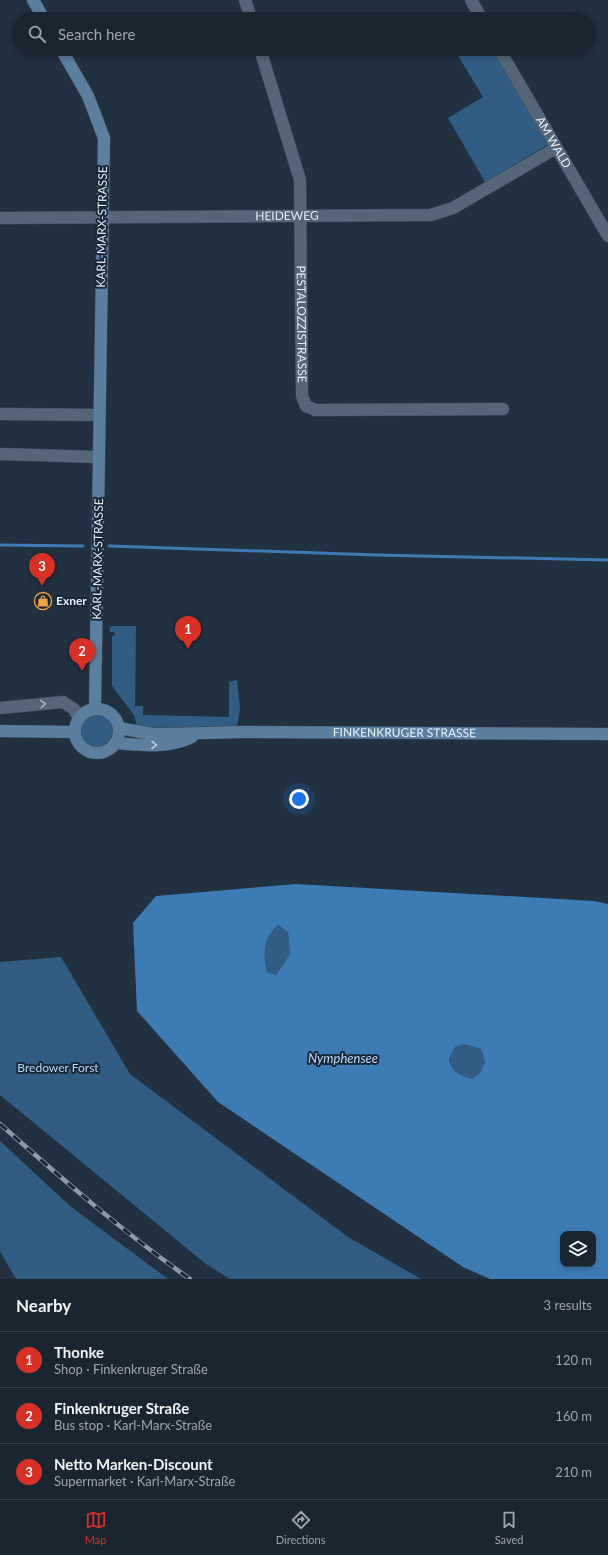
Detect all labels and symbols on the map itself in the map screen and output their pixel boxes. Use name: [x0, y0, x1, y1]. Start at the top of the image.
street label: AM WALD: [533, 113, 575, 171]
street label: KARL-MARX-STRASSE: [93, 166, 110, 288]
street label: HEIDEWEG: [255, 208, 319, 223]
street label: PESTALOZZISTRASSE: [294, 265, 310, 383]
street label: KARL-MARX-STRASSE: [89, 498, 106, 620]
pin: 3: [29, 553, 55, 586]
shop icon: Exner: [33, 591, 53, 611]
place label: Exner: [56, 593, 87, 608]
pin: 1: [175, 616, 201, 649]
pin: 2: [69, 638, 95, 671]
one-way arrow: [40, 700, 46, 709]
street label: FINKENKRUGER STRASSE: [333, 725, 476, 740]
one-way arrow: [151, 741, 157, 750]
your location: [289, 789, 309, 809]
water label: Nymphensee: [308, 1050, 378, 1066]
park label: Bredower Forst: [17, 1060, 99, 1075]

